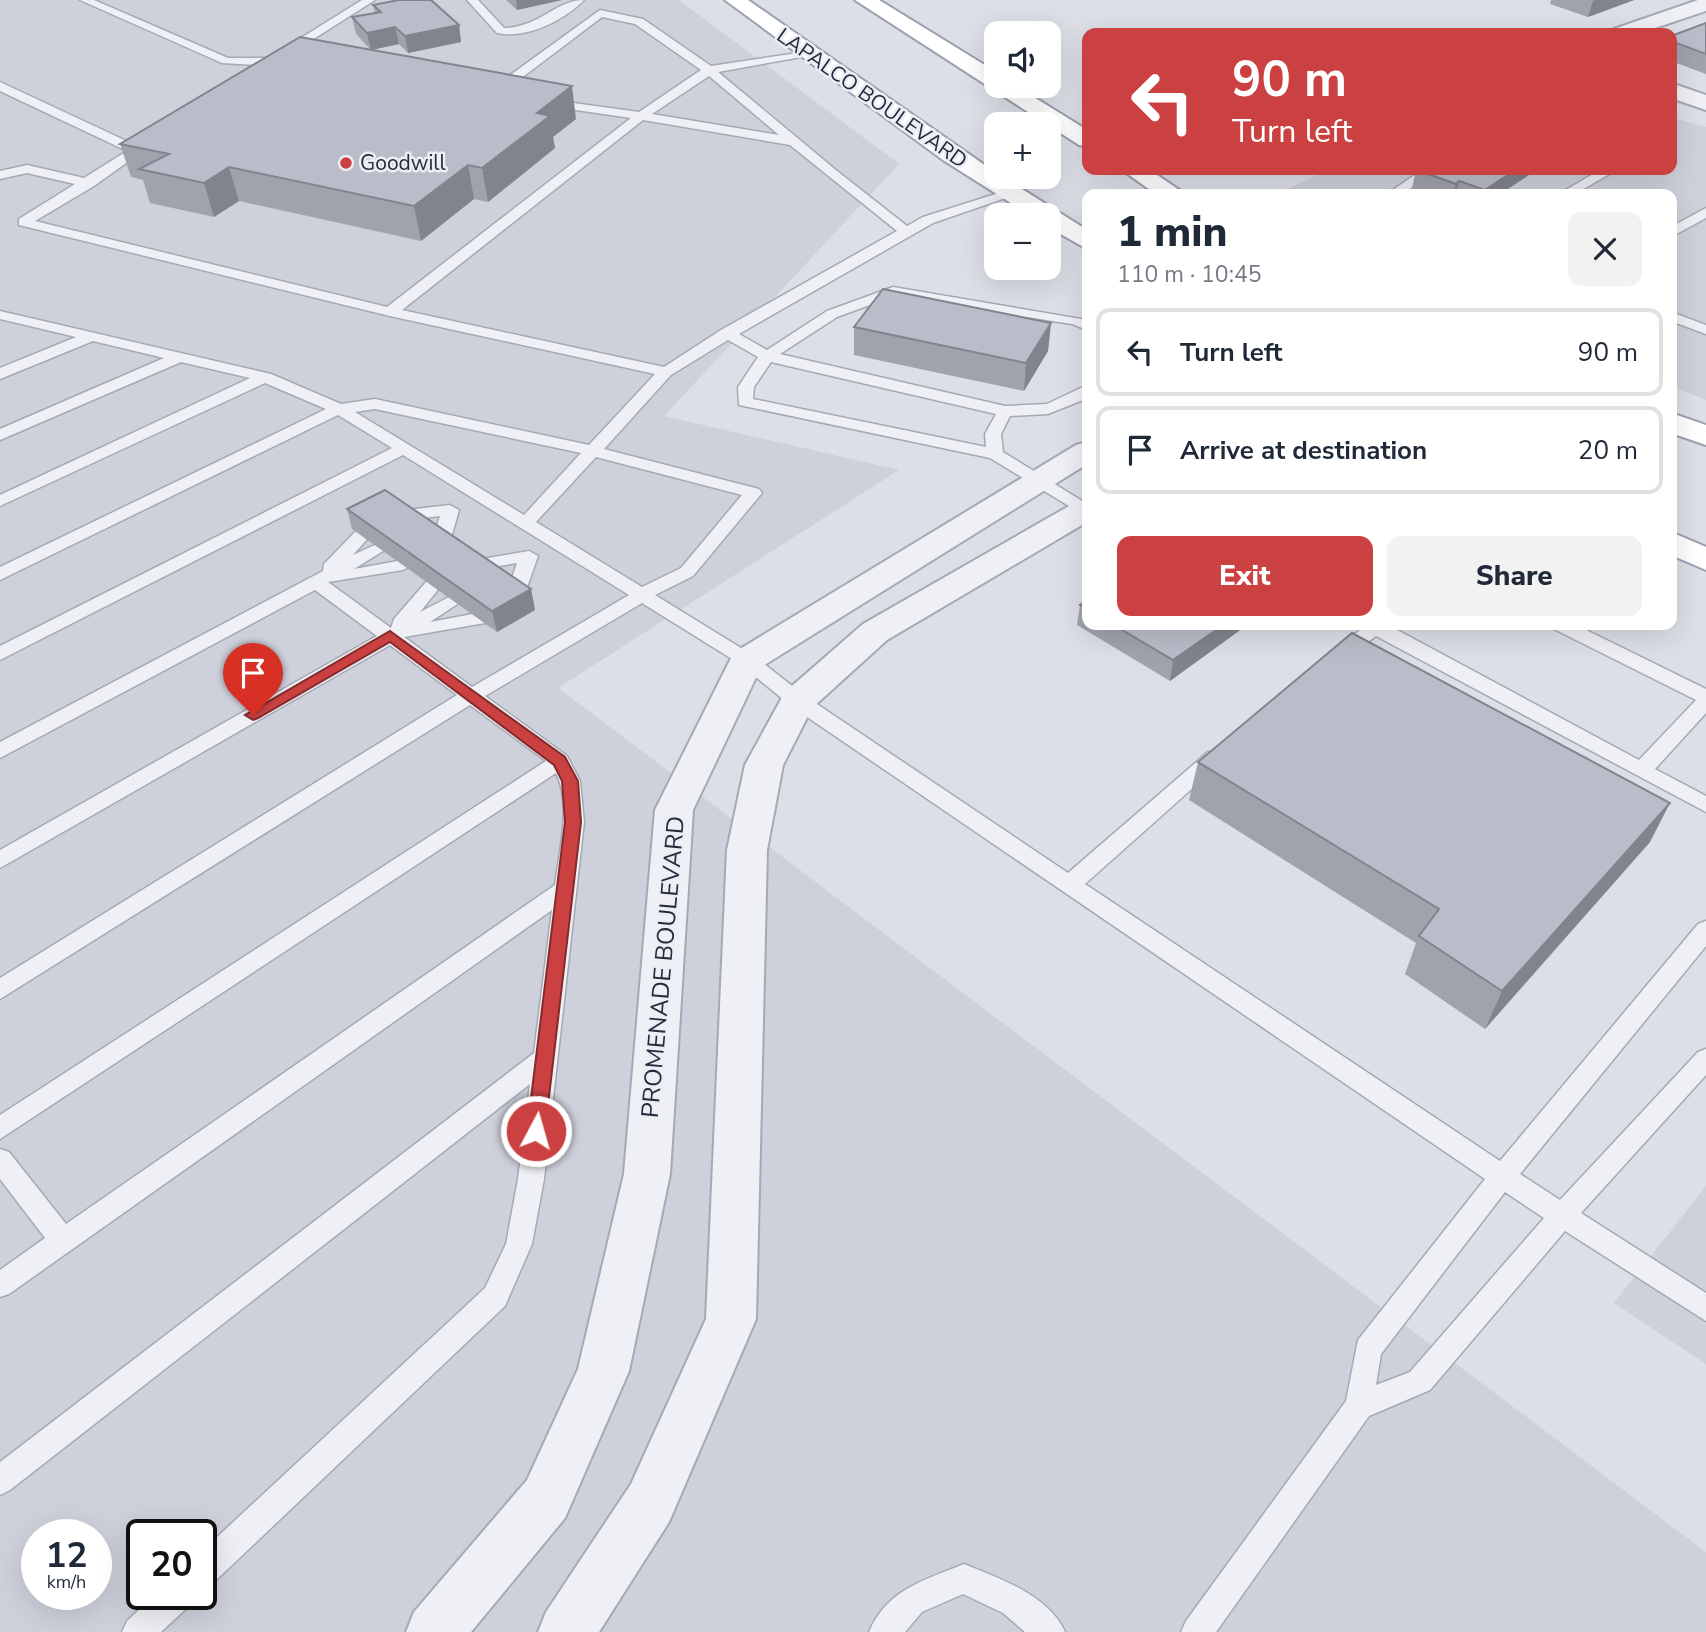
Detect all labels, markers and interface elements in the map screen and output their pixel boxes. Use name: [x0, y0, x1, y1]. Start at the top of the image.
map controls: [984, 21, 1061, 280]
button: sound: [984, 21, 1061, 98]
street label: LAPALCO BOULEVARD: [771, 22, 973, 174]
text: 90 m: [1232, 46, 1347, 113]
icon: left: [1117, 56, 1208, 147]
text: Turn left: [1232, 110, 1352, 153]
button: +: [984, 112, 1061, 189]
place label: Goodwill: [360, 149, 447, 177]
marker: Goodwill: [338, 155, 354, 171]
button: −: [984, 203, 1061, 280]
text: 1 min: [1117, 204, 1227, 261]
button: close: [1568, 212, 1642, 286]
text: 110 m · 10:45: [1117, 259, 1262, 290]
icon: left: [1121, 333, 1159, 371]
text: Turn left: [1180, 335, 1283, 370]
text: 90 m: [1578, 335, 1638, 370]
icon: arrive: [1121, 431, 1159, 469]
text: Arrive at destination: [1180, 433, 1427, 468]
text: 20 m: [1578, 433, 1638, 468]
button: Exit: [1117, 536, 1373, 616]
button: Share: [1387, 536, 1642, 616]
pin: [223, 643, 283, 715]
icon: arrive: [234, 654, 272, 692]
street label: PROMENADE BOULEVARD: [634, 815, 692, 1119]
position arrow: [499, 1094, 573, 1168]
speed limit sign: 20: [126, 1519, 217, 1610]
text: 12: [45, 1532, 88, 1579]
text: km/h: [47, 1570, 86, 1594]

